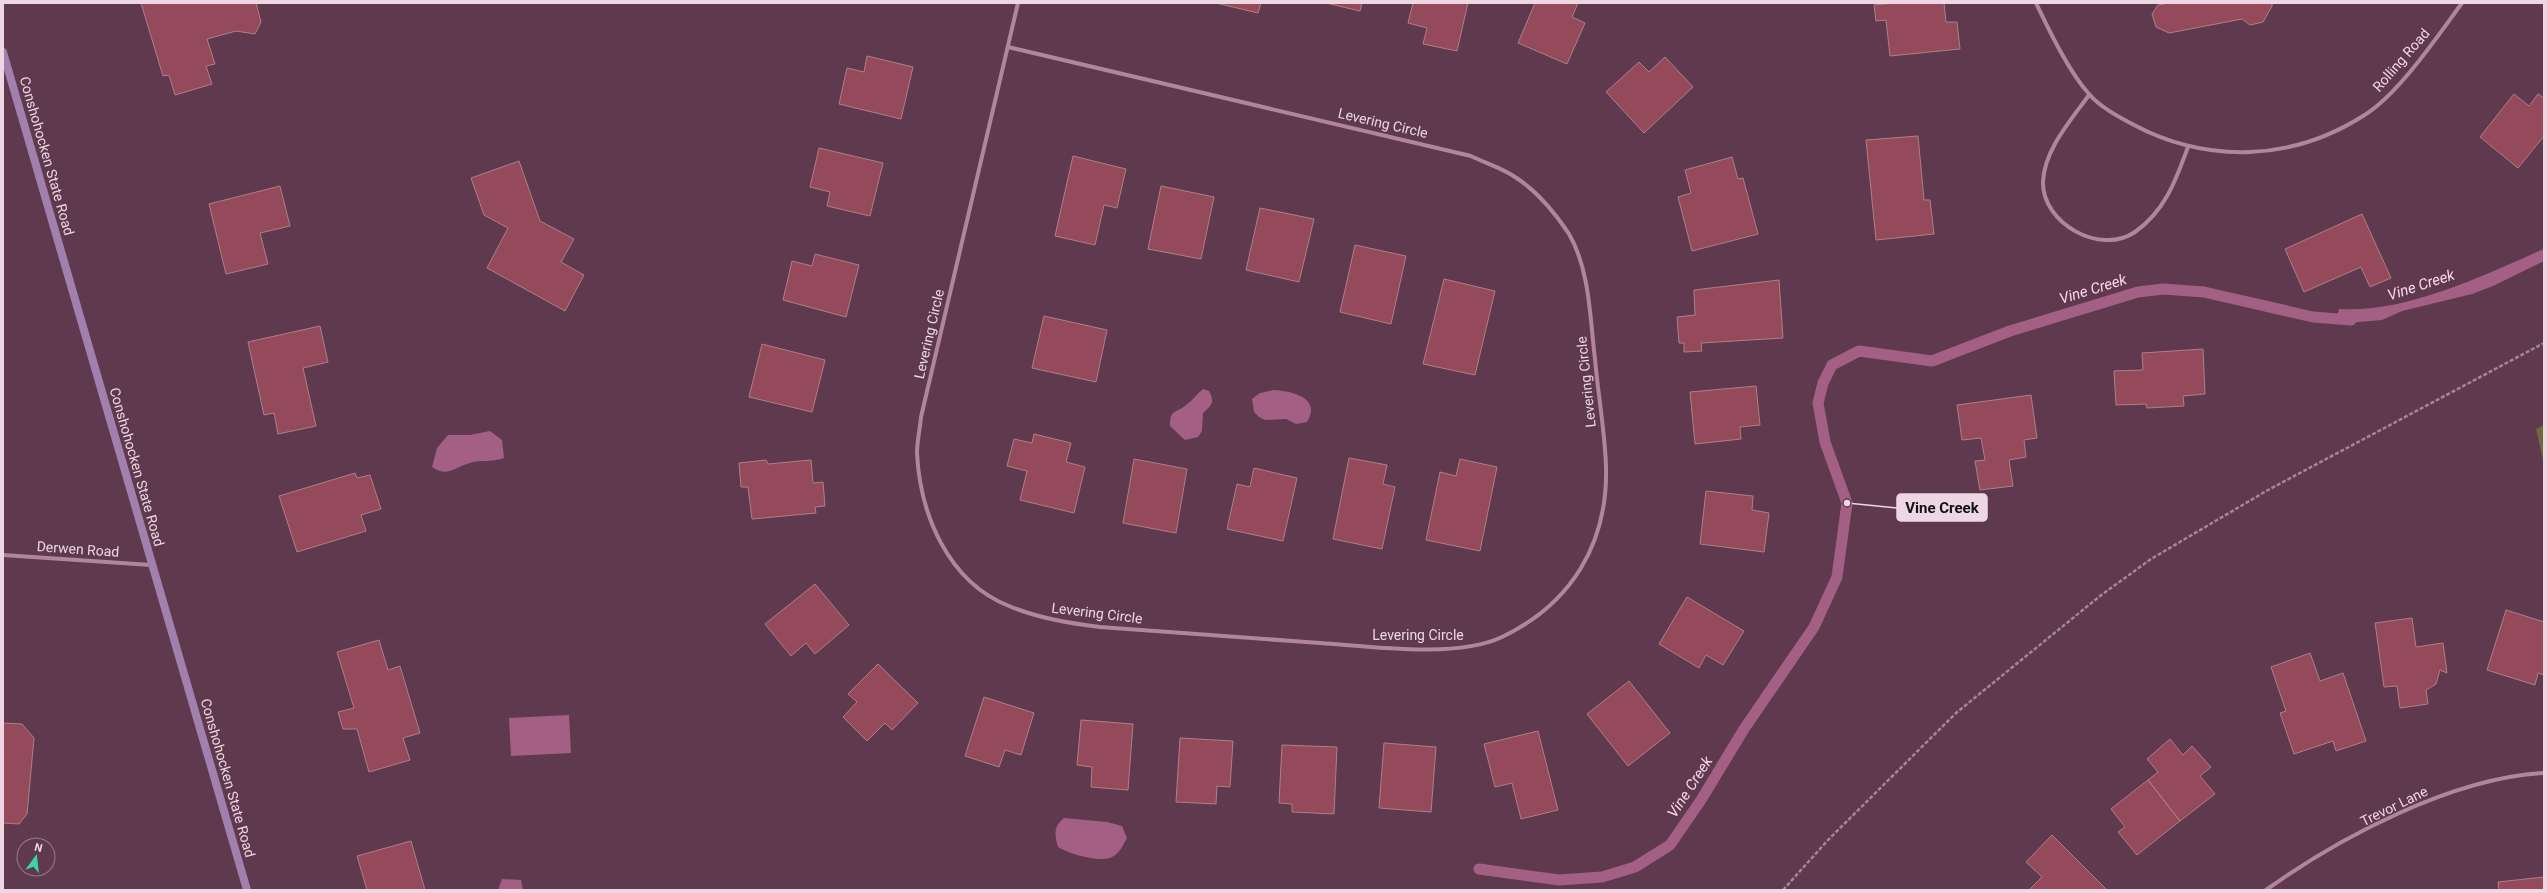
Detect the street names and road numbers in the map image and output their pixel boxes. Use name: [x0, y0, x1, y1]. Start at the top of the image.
street label: Rolling Road: [2369, 25, 2433, 95]
street label: Conshohocken State Road: [17, 75, 77, 237]
street label: Levering Circle: [1337, 105, 1429, 141]
street label: Levering Circle: [911, 288, 947, 380]
street label: Levering Circle: [1573, 336, 1599, 428]
street label: Conshohocken State Road: [107, 386, 167, 548]
street label: Derwen Road: [36, 538, 120, 560]
street label: Levering Circle: [1051, 599, 1143, 627]
street label: Levering Circle: [1372, 627, 1464, 643]
street label: Conshohocken State Road: [198, 697, 258, 859]
street label: Trevor Lane: [2358, 783, 2430, 829]

